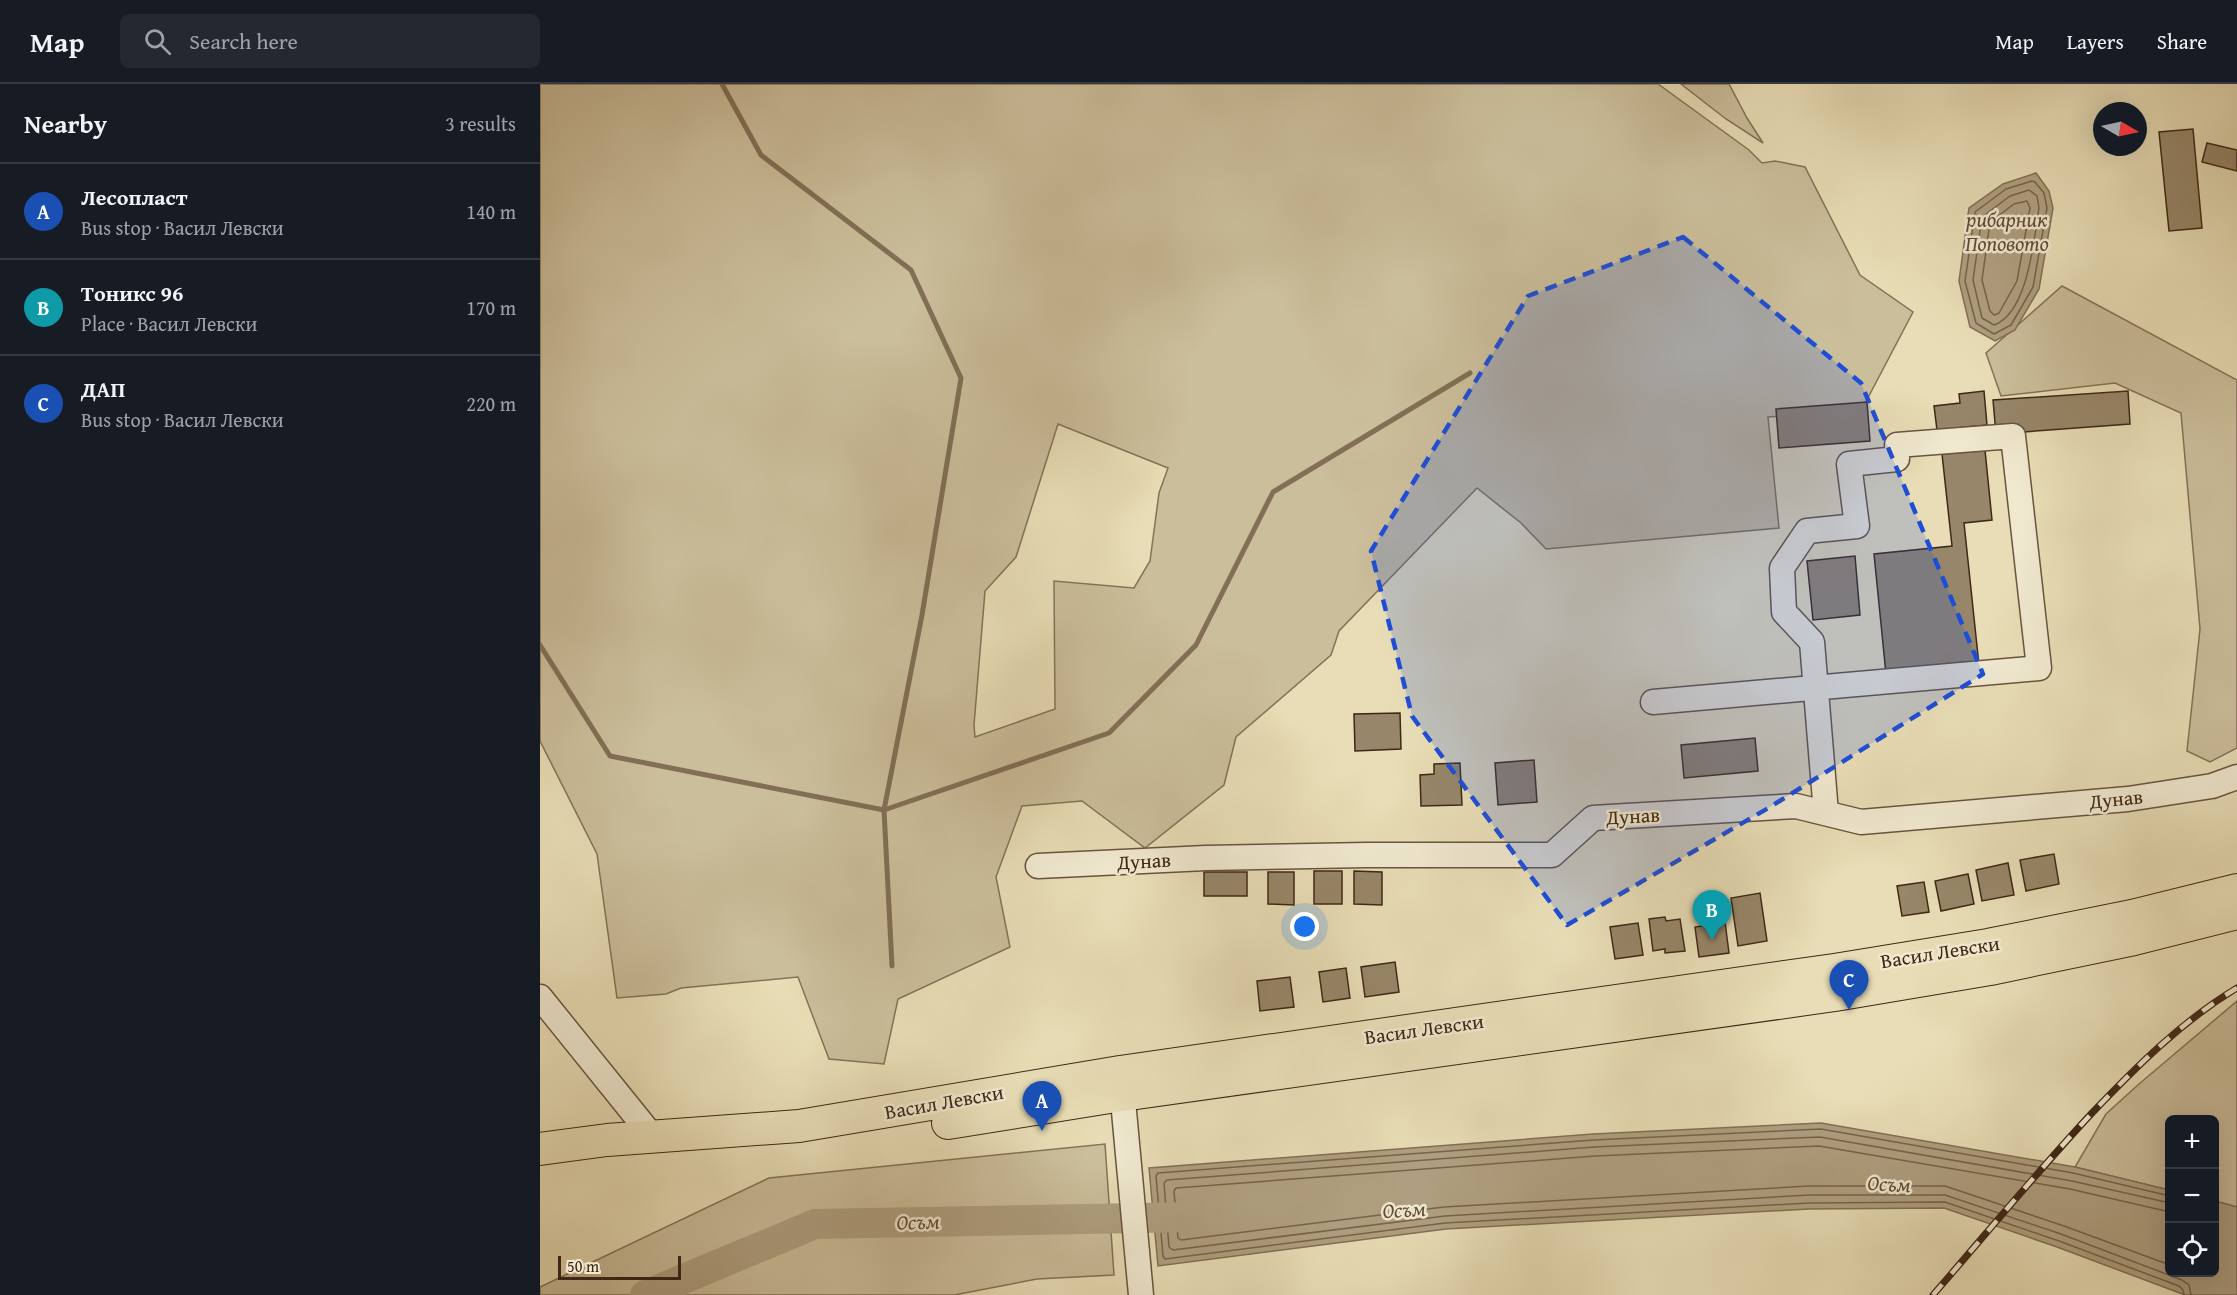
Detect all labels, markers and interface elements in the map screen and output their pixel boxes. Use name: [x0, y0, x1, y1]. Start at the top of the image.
search box: [120, 14, 540, 68]
text: Map: [30, 21, 84, 62]
icon: search: [141, 25, 174, 58]
text: Search here: [189, 25, 298, 57]
text: Map: [1995, 26, 2034, 57]
text: Layers: [2067, 26, 2124, 57]
text: Share: [2157, 26, 2207, 57]
north arrow: [2093, 102, 2147, 156]
text: Nearby: [24, 104, 107, 143]
text: 3 results: [445, 109, 516, 138]
text: Лесопласт: [81, 181, 188, 213]
text: A: [37, 197, 50, 226]
text: 140 m: [466, 197, 516, 226]
water label: рибарник Поповото: [1965, 204, 2049, 259]
text: Bus stop · Васил Левски: [81, 213, 284, 242]
text: Тоникс 96: [81, 277, 183, 309]
text: B: [37, 293, 50, 322]
text: 170 m: [466, 293, 516, 322]
text: Place · Васил Левски: [81, 309, 257, 338]
text: ДАП: [81, 373, 125, 405]
text: C: [38, 389, 49, 418]
text: 220 m: [466, 389, 516, 418]
text: Bus stop · Васил Левски: [81, 405, 284, 434]
street label: Дунав: [2087, 781, 2144, 816]
street label: Дунав: [1604, 800, 1661, 831]
street label: Дунав: [1115, 845, 1172, 876]
pin: B: [1692, 890, 1732, 940]
your location: [1290, 912, 1319, 941]
street label: Васил Левски: [1878, 928, 2002, 975]
pin: C: [1830, 960, 1868, 1010]
street label: Васил Левски: [1362, 1006, 1486, 1051]
street label: Васил Левски: [882, 1077, 1006, 1126]
pin: A: [1022, 1082, 1062, 1131]
map controls: [2165, 1115, 2219, 1277]
button: +: [2165, 1115, 2219, 1169]
water label: Осъм: [1867, 1167, 1912, 1200]
button: −: [2165, 1169, 2219, 1223]
water label: Осъм: [1382, 1193, 1427, 1226]
water label: Осъм: [896, 1206, 940, 1237]
button: locate: [2165, 1223, 2219, 1277]
scale bar: [558, 1253, 681, 1280]
text: 50 m: [567, 1254, 599, 1278]

